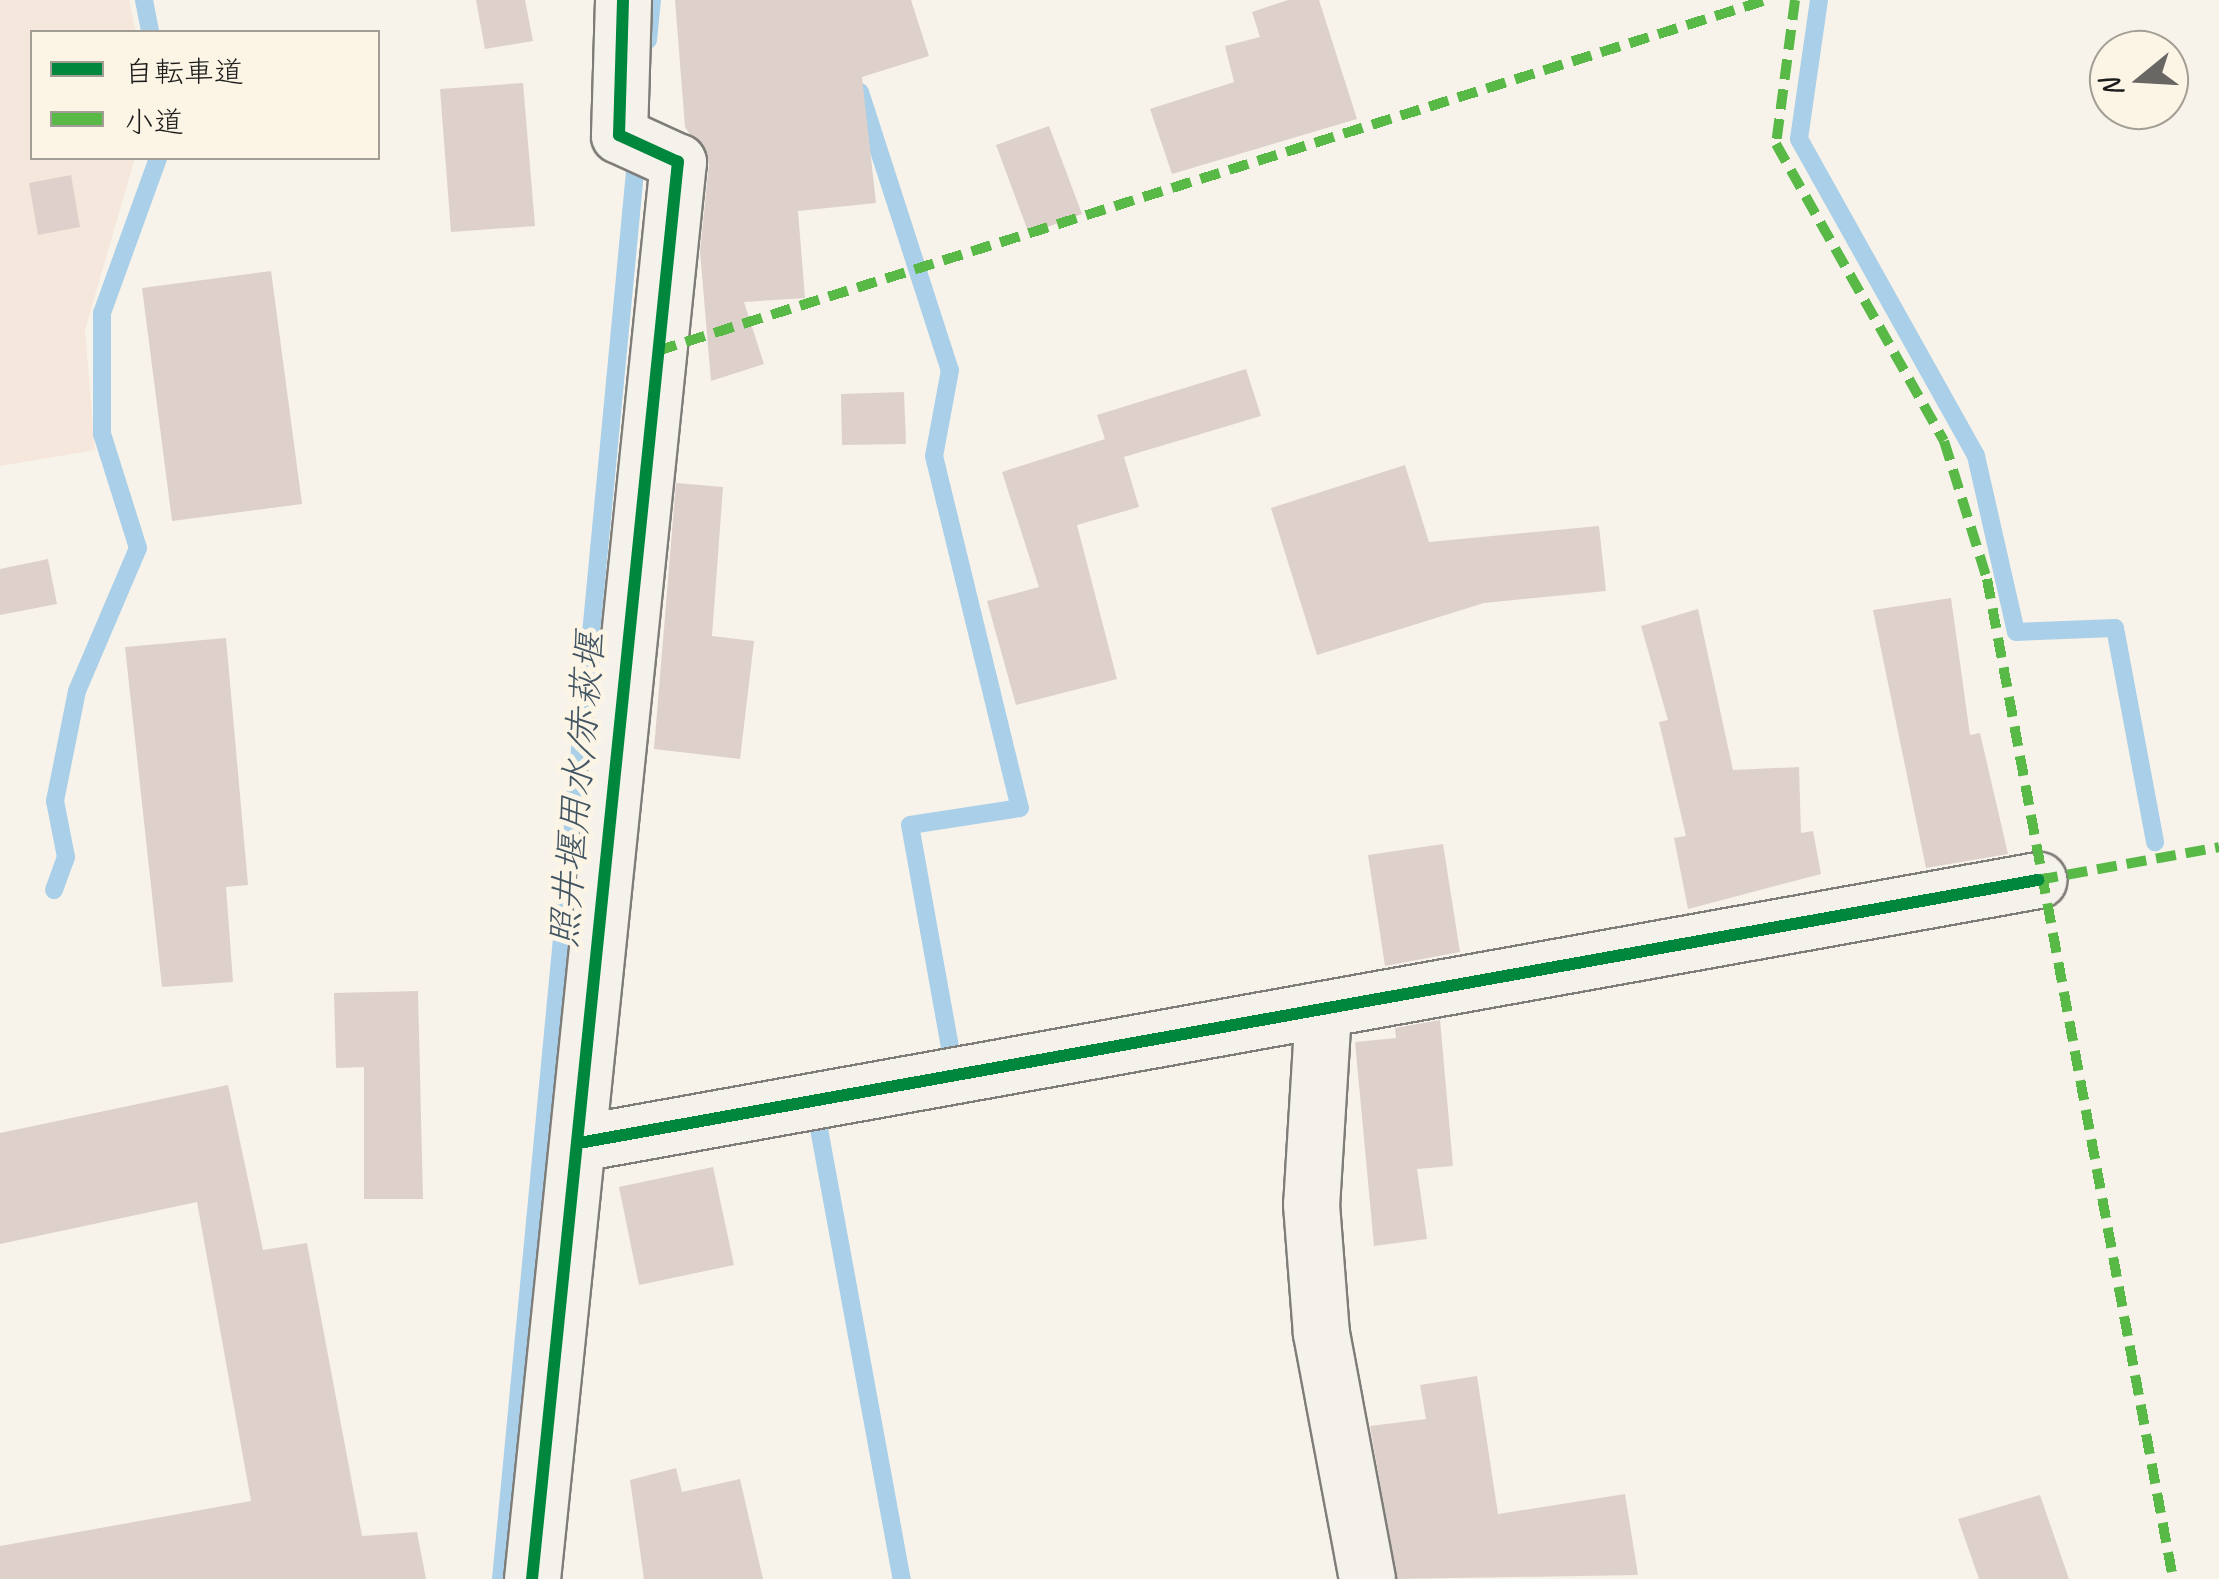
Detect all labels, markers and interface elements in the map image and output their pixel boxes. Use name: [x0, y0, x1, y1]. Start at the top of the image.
legend: [30, 30, 380, 160]
north arrow: [2089, 30, 2189, 130]
text: 自転車道: [124, 53, 244, 91]
text: N: [2093, 75, 2131, 102]
text: 小道: [124, 103, 184, 141]
water label: 照井堰用水/赤萩堰: [540, 630, 614, 950]

